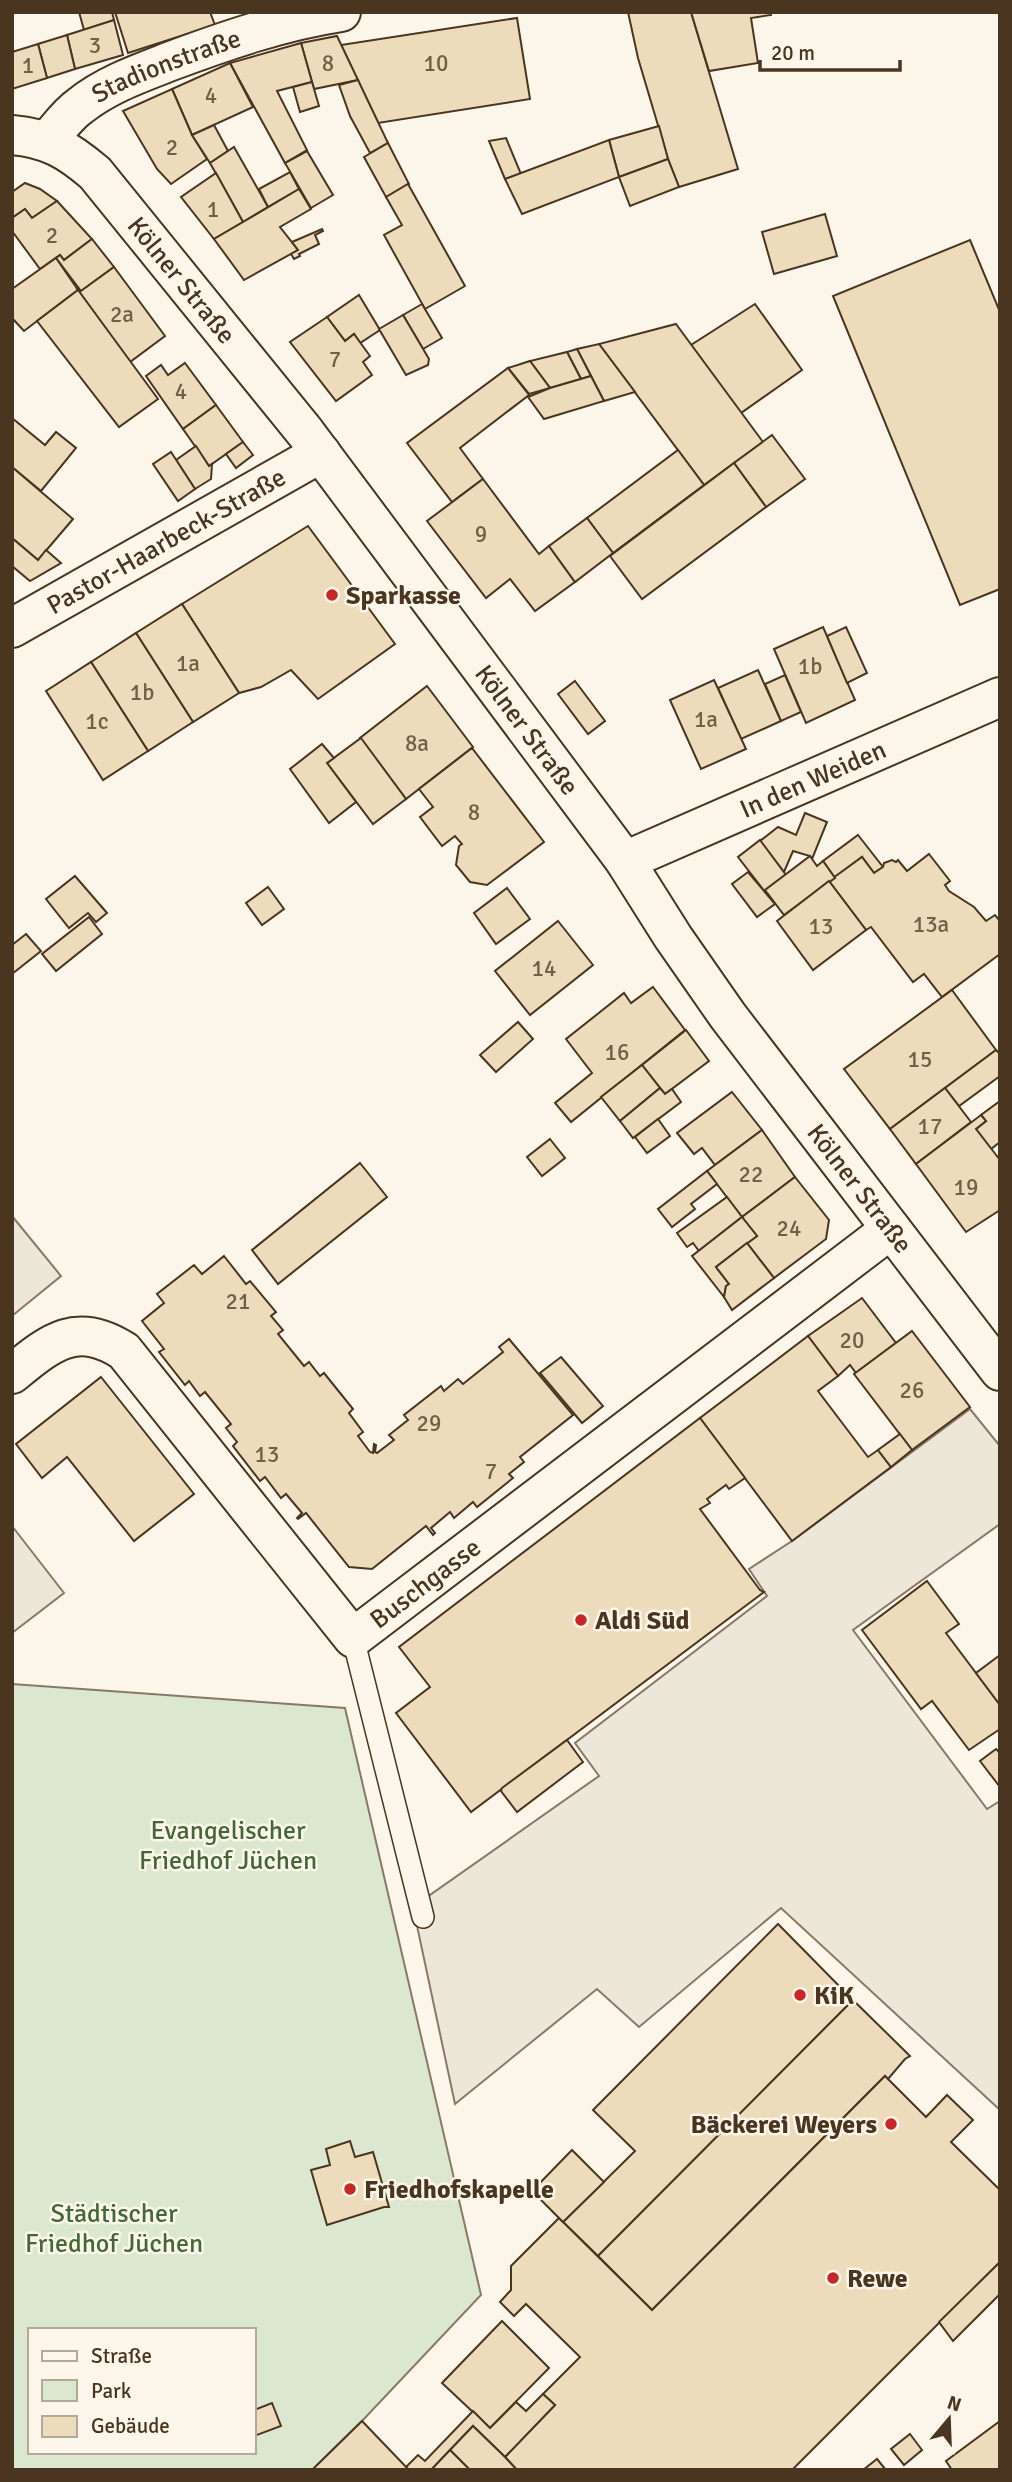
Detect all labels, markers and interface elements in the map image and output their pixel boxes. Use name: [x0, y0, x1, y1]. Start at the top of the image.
street label: Stadionstraße: [86, 23, 245, 111]
scale bar: [760, 28, 900, 72]
house number: 3: [89, 31, 101, 60]
text: 20 m: [771, 40, 815, 66]
house number: 8: [322, 49, 334, 78]
house number: 10: [424, 49, 448, 78]
house number: 1: [22, 51, 34, 80]
house number: 4: [205, 81, 217, 110]
house number: 2: [166, 133, 178, 162]
house number: 1: [207, 195, 219, 224]
street label: Kölner Straße: [120, 211, 242, 351]
house number: 2: [46, 221, 58, 250]
house number: 2a: [110, 300, 134, 329]
house number: 7: [329, 345, 341, 374]
house number: 4: [175, 377, 187, 406]
street label: Pastor-Haarbeck-Straße: [41, 461, 292, 622]
house number: 9: [475, 520, 487, 549]
place label: Sparkasse: [346, 580, 461, 612]
marker: Sparkasse: [324, 587, 340, 603]
house number: 1a: [176, 649, 200, 678]
house number: 1b: [798, 652, 822, 681]
street label: Kölner Straße: [467, 659, 585, 802]
house number: 1b: [130, 678, 154, 707]
house number: 1a: [694, 705, 718, 734]
house number: 1c: [85, 707, 109, 736]
house number: 8a: [405, 729, 429, 758]
street label: In den Weiden: [735, 734, 891, 826]
house number: 8: [468, 798, 480, 827]
house number: 13a: [913, 910, 949, 939]
house number: 13: [809, 912, 833, 941]
house number: 14: [532, 954, 556, 983]
house number: 16: [605, 1038, 629, 1067]
house number: 15: [908, 1045, 932, 1074]
house number: 17: [918, 1112, 942, 1141]
street label: Kölner Straße: [800, 1118, 919, 1260]
house number: 22: [739, 1160, 763, 1189]
house number: 19: [954, 1173, 978, 1202]
house number: 24: [777, 1214, 801, 1243]
house number: 21: [226, 1287, 250, 1316]
house number: 20: [840, 1326, 864, 1355]
house number: 26: [900, 1376, 924, 1405]
house number: 29: [417, 1409, 441, 1438]
house number: 13: [255, 1440, 279, 1469]
house number: 7: [485, 1457, 497, 1486]
street label: Buschgasse: [364, 1532, 487, 1636]
place label: Aldi Süd: [595, 1605, 690, 1637]
marker: Aldi Süd: [573, 1612, 589, 1628]
park label: Evangelischer Friedhof Jüchen: [139, 1815, 317, 1877]
place label: KiK: [814, 1980, 854, 2012]
marker: KiK: [792, 1987, 808, 2003]
place label: Bäckerei Weyers: [691, 2109, 877, 2141]
marker: Bäckerei Weyers: [883, 2116, 899, 2132]
place label: Friedhofskapelle: [364, 2174, 554, 2206]
marker: Friedhofskapelle: [342, 2181, 358, 2197]
park label: Städtischer Friedhof Jüchen: [25, 2198, 203, 2260]
place label: Rewe: [847, 2263, 908, 2295]
marker: Rewe: [825, 2270, 841, 2286]
legend: [28, 2328, 256, 2454]
text: Straße: [91, 2343, 152, 2369]
text: Park: [91, 2378, 132, 2404]
north arrow: [914, 2384, 984, 2454]
text: N: [944, 2390, 964, 2417]
text: Gebäude: [91, 2413, 170, 2439]

